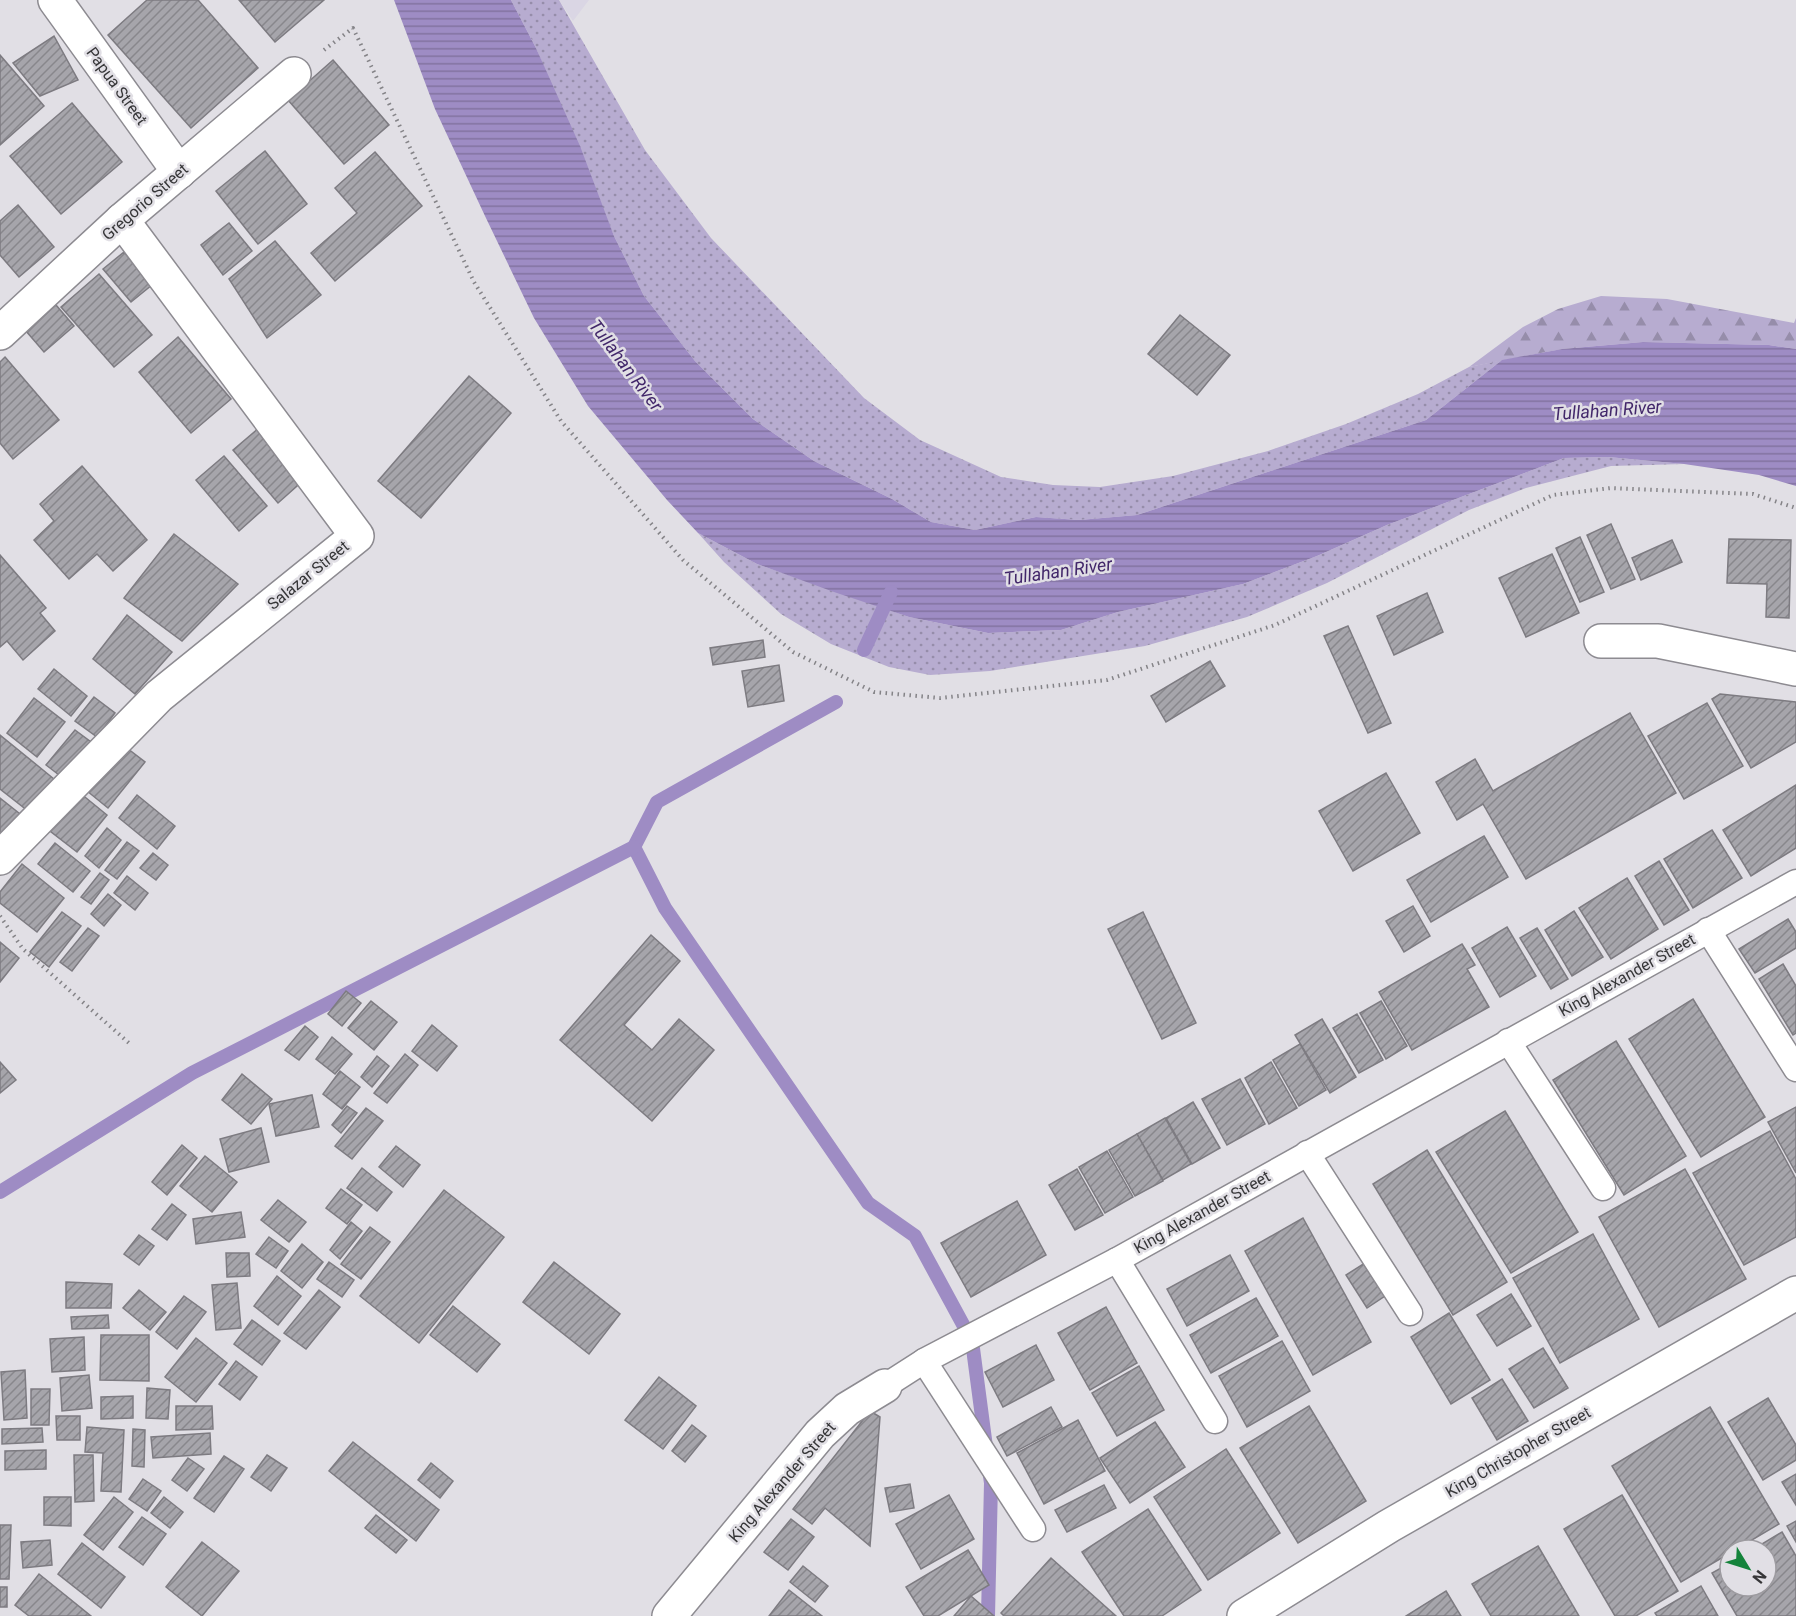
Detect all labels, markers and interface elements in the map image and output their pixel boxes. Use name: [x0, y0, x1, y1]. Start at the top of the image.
street label: Papua Street: [82, 43, 152, 129]
street label: Gregorio Street: [98, 160, 192, 244]
water label: Tullahan River: [585, 315, 668, 416]
water label: Tullahan River: [1552, 396, 1663, 424]
street label: Salazar Street: [264, 536, 352, 614]
water label: Tullahan River: [1003, 553, 1114, 589]
street label: King Alexander Street: [1555, 930, 1699, 1020]
street label: King Alexander Street: [1130, 1167, 1274, 1257]
street label: King Christopher Street: [1442, 1403, 1594, 1501]
street label: King Alexander Street: [725, 1418, 839, 1546]
north arrow: [1718, 1538, 1778, 1598]
text: N: [1748, 1567, 1770, 1587]

